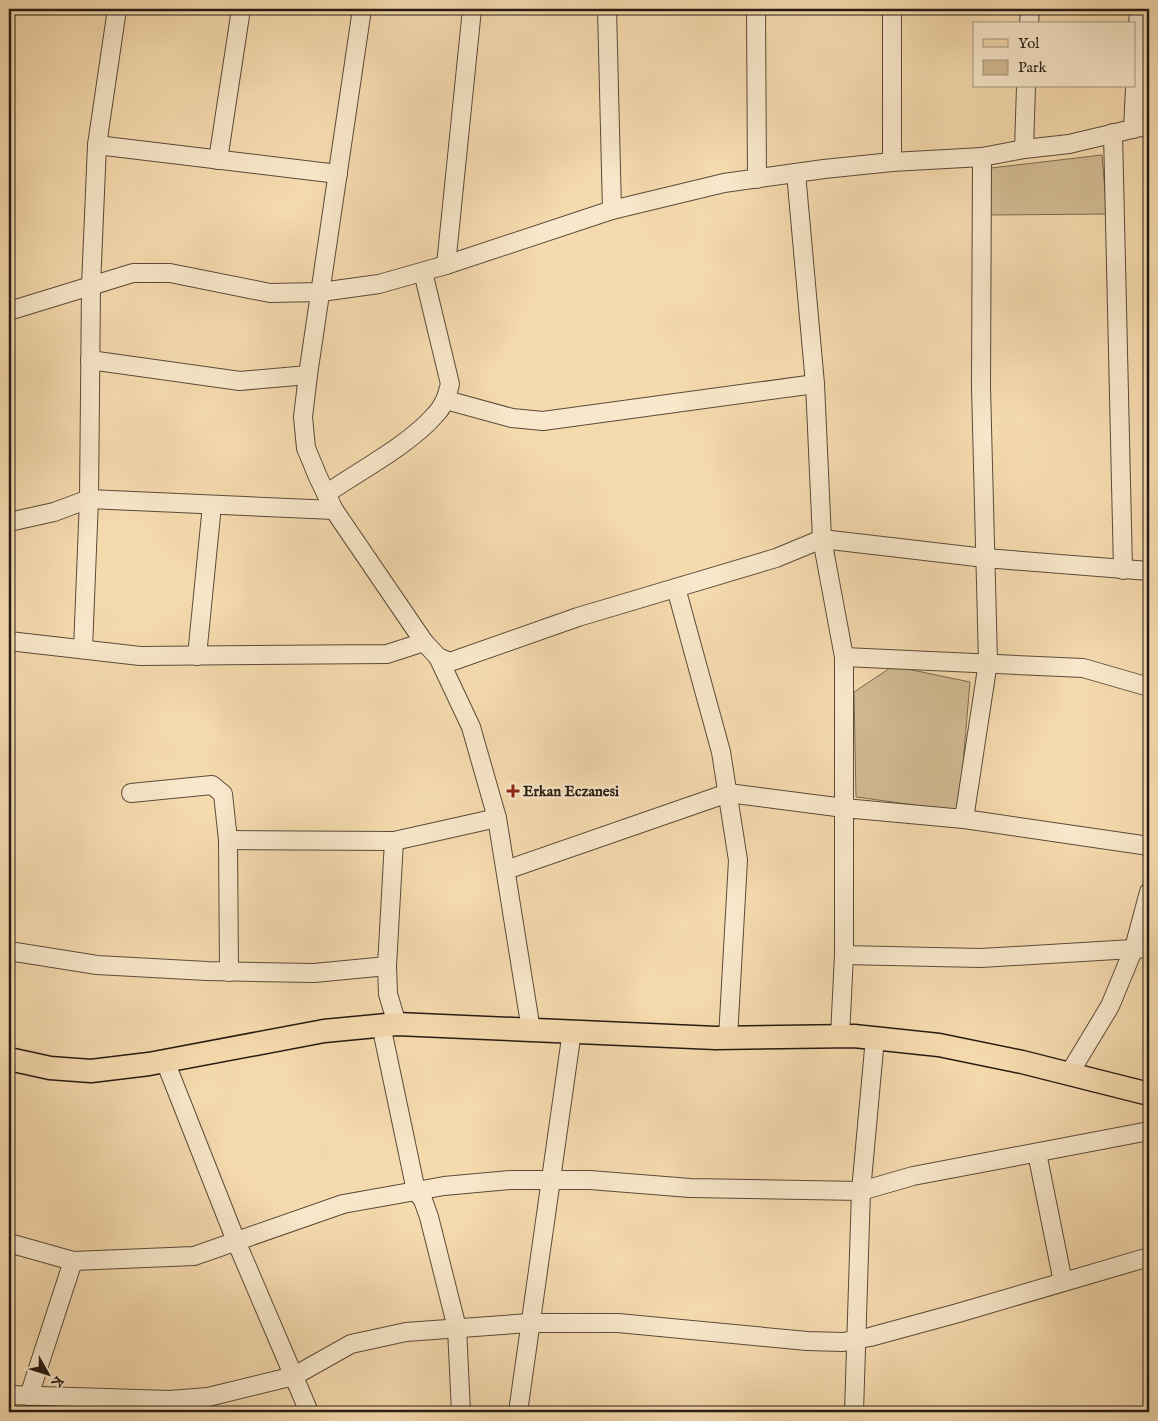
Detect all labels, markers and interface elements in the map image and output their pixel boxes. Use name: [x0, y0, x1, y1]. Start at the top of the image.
legend: [973, 22, 1136, 88]
text: Yol: [1018, 34, 1040, 53]
text: Park: [1018, 58, 1048, 77]
place label: Erkan Eczanesi: [523, 782, 619, 801]
marker: Erkan Eczanesi: [507, 785, 519, 797]
north arrow: [22, 1348, 72, 1398]
text: K: [47, 1372, 68, 1392]

